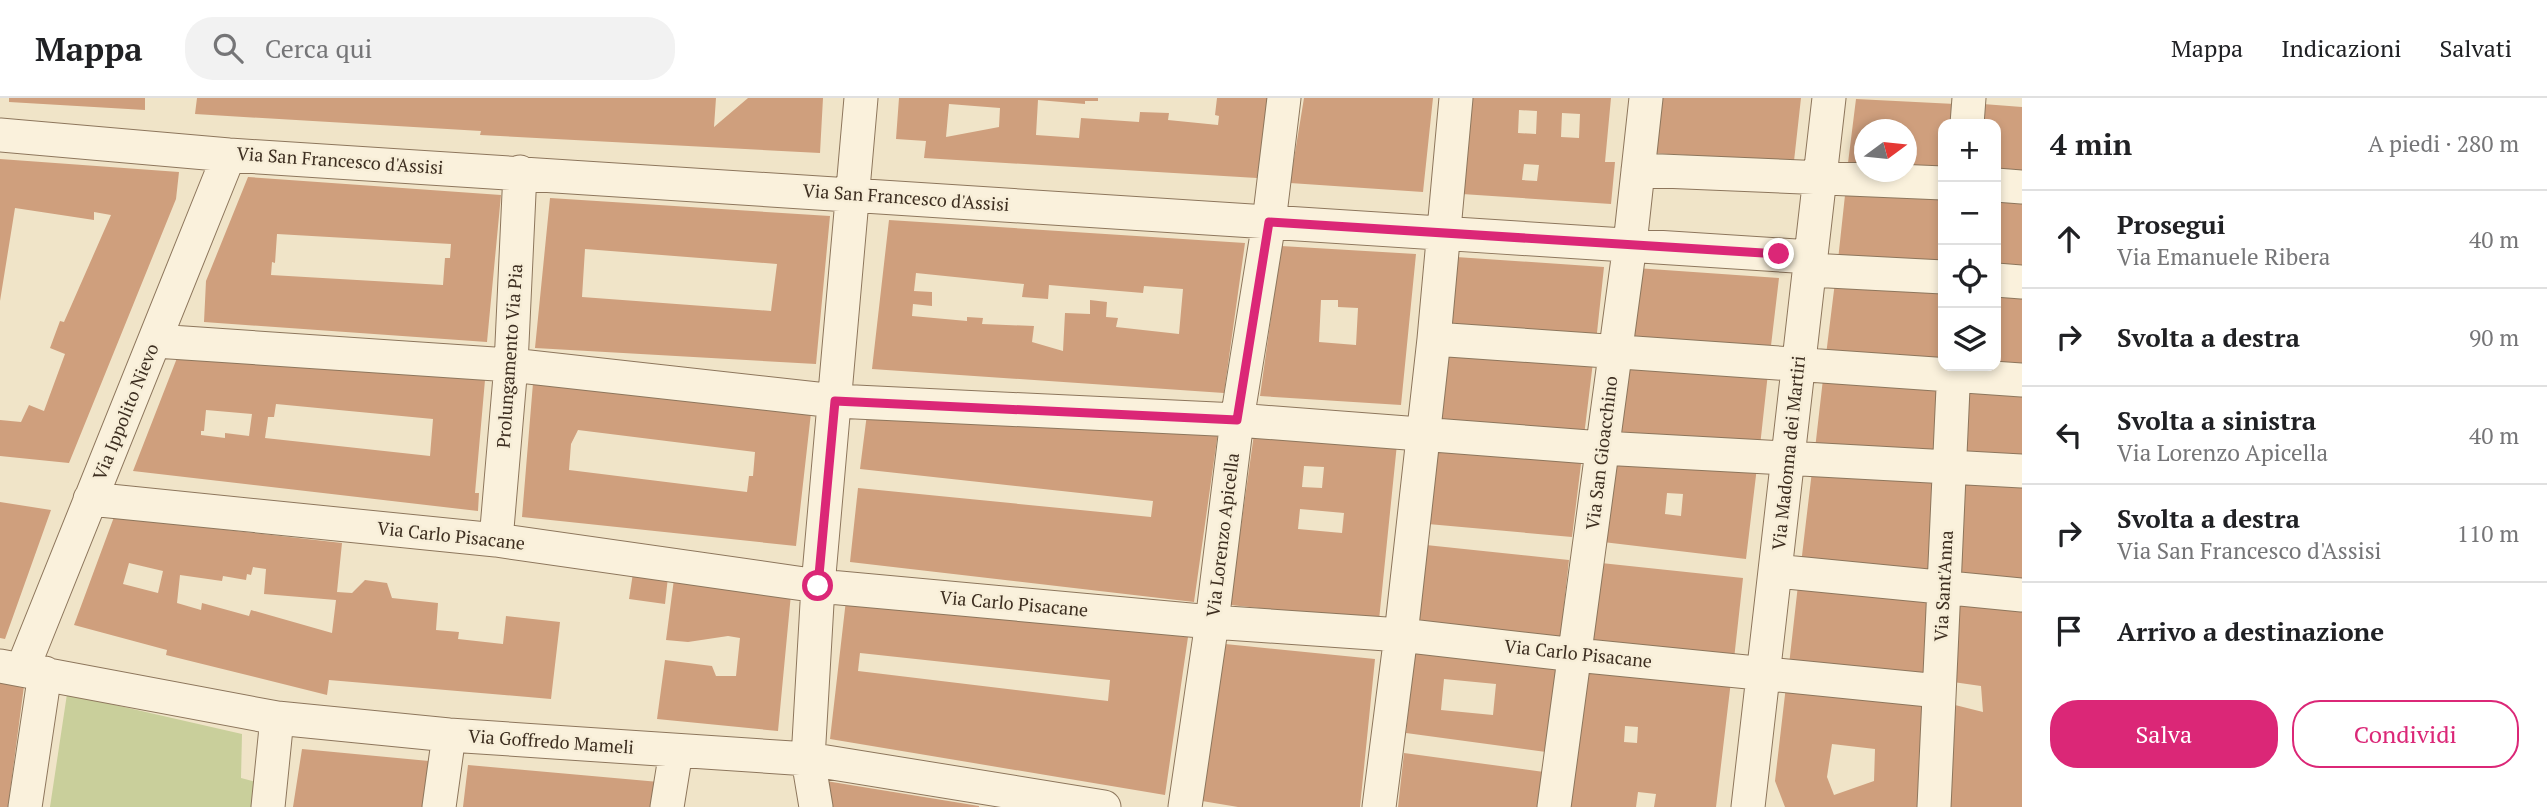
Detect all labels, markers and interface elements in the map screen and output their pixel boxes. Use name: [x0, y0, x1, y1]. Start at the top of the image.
search box: [185, 17, 675, 80]
text: Mappa: [35, 27, 143, 70]
icon: search: [209, 29, 247, 67]
text: Cerca qui: [265, 31, 372, 65]
text: Mappa: [2171, 32, 2243, 64]
text: Indicazioni: [2281, 32, 2401, 64]
text: Salvati: [2439, 32, 2512, 64]
north arrow: [1854, 119, 1917, 182]
map controls: [1938, 119, 2001, 371]
button: +: [1938, 119, 2001, 182]
text: 4 min: [2050, 124, 2132, 164]
text: A piedi · 280 m: [2368, 128, 2519, 159]
street label: Via San Francesco d'Assisi: [236, 141, 444, 179]
street label: Via San Francesco d'Assisi: [802, 178, 1010, 216]
button: −: [1938, 182, 2001, 245]
text: Prosegui: [2117, 207, 2225, 241]
icon: ahead: [2050, 220, 2088, 258]
text: 40 m: [2469, 224, 2519, 255]
route end: [1763, 238, 1794, 269]
text: Via Emanuele Ribera: [2117, 241, 2330, 272]
button: locate: [1938, 245, 2001, 308]
street label: Prolungamento Via Pia: [491, 263, 527, 449]
button: layers: [1938, 308, 2001, 371]
icon: right: [2050, 318, 2088, 356]
text: Svolta a destra: [2117, 320, 2300, 354]
text: 90 m: [2469, 322, 2519, 353]
street label: Via Ippolito Nievo: [87, 340, 164, 484]
street label: Via Madonna dei Martiri: [1766, 354, 1810, 551]
street label: Via San Gioacchino: [1580, 374, 1622, 531]
text: Svolta a sinistra: [2117, 403, 2316, 437]
icon: left: [2050, 416, 2088, 454]
text: 40 m: [2469, 420, 2519, 451]
text: Via Lorenzo Apicella: [2117, 437, 2328, 468]
street label: Via Lorenzo Apicella: [1200, 451, 1244, 618]
text: Svolta a destra: [2117, 501, 2300, 535]
icon: right: [2050, 514, 2088, 552]
street label: Via Carlo Pisacane: [376, 515, 526, 555]
text: 110 m: [2457, 518, 2519, 549]
street label: Via Sant'Anna: [1928, 530, 1958, 642]
text: Via San Francesco d'Assisi: [2117, 535, 2382, 566]
route start: [802, 570, 833, 601]
street label: Via Carlo Pisacane: [939, 585, 1089, 621]
icon: arrive: [2050, 612, 2088, 650]
text: Arrivo a destinazione: [2117, 614, 2384, 648]
street label: Via Carlo Pisacane: [1503, 633, 1653, 673]
button: Salva: [2050, 700, 2278, 768]
button: Condividi: [2292, 700, 2519, 768]
street label: Via Goffredo Mameli: [467, 723, 635, 759]

